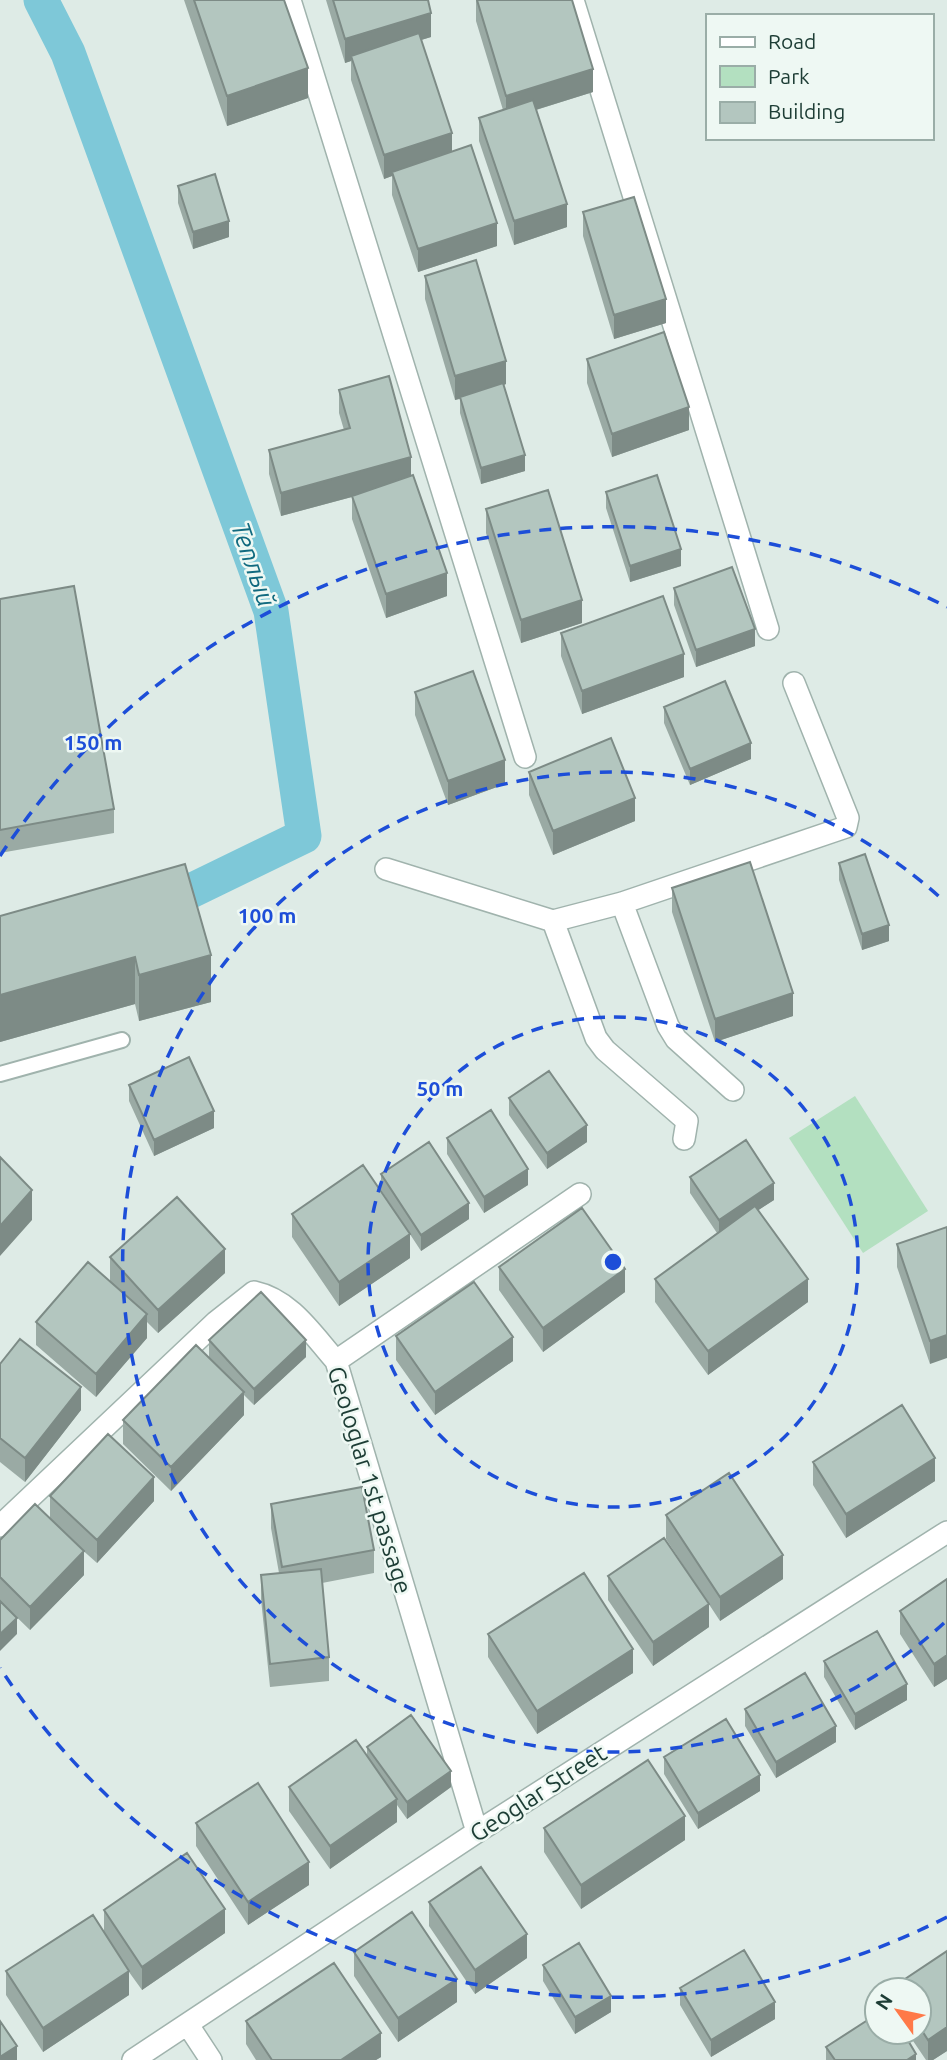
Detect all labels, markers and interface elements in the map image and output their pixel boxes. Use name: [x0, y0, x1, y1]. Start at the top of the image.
legend: [706, 14, 933, 140]
text: Road: [768, 29, 816, 53]
text: Park: [768, 64, 810, 88]
text: Building: [768, 99, 845, 123]
water label: Теплый: [226, 518, 282, 610]
text: 150 m: [64, 730, 122, 754]
text: 100 m: [238, 903, 296, 927]
text: 50 m: [417, 1076, 463, 1100]
centre of rings: [601, 1250, 625, 1274]
street label: Geologlar 1st passage: [323, 1363, 417, 1597]
street label: Geoglar Street: [465, 1739, 612, 1847]
north arrow: [863, 1976, 933, 2046]
text: N: [871, 1990, 897, 2014]

